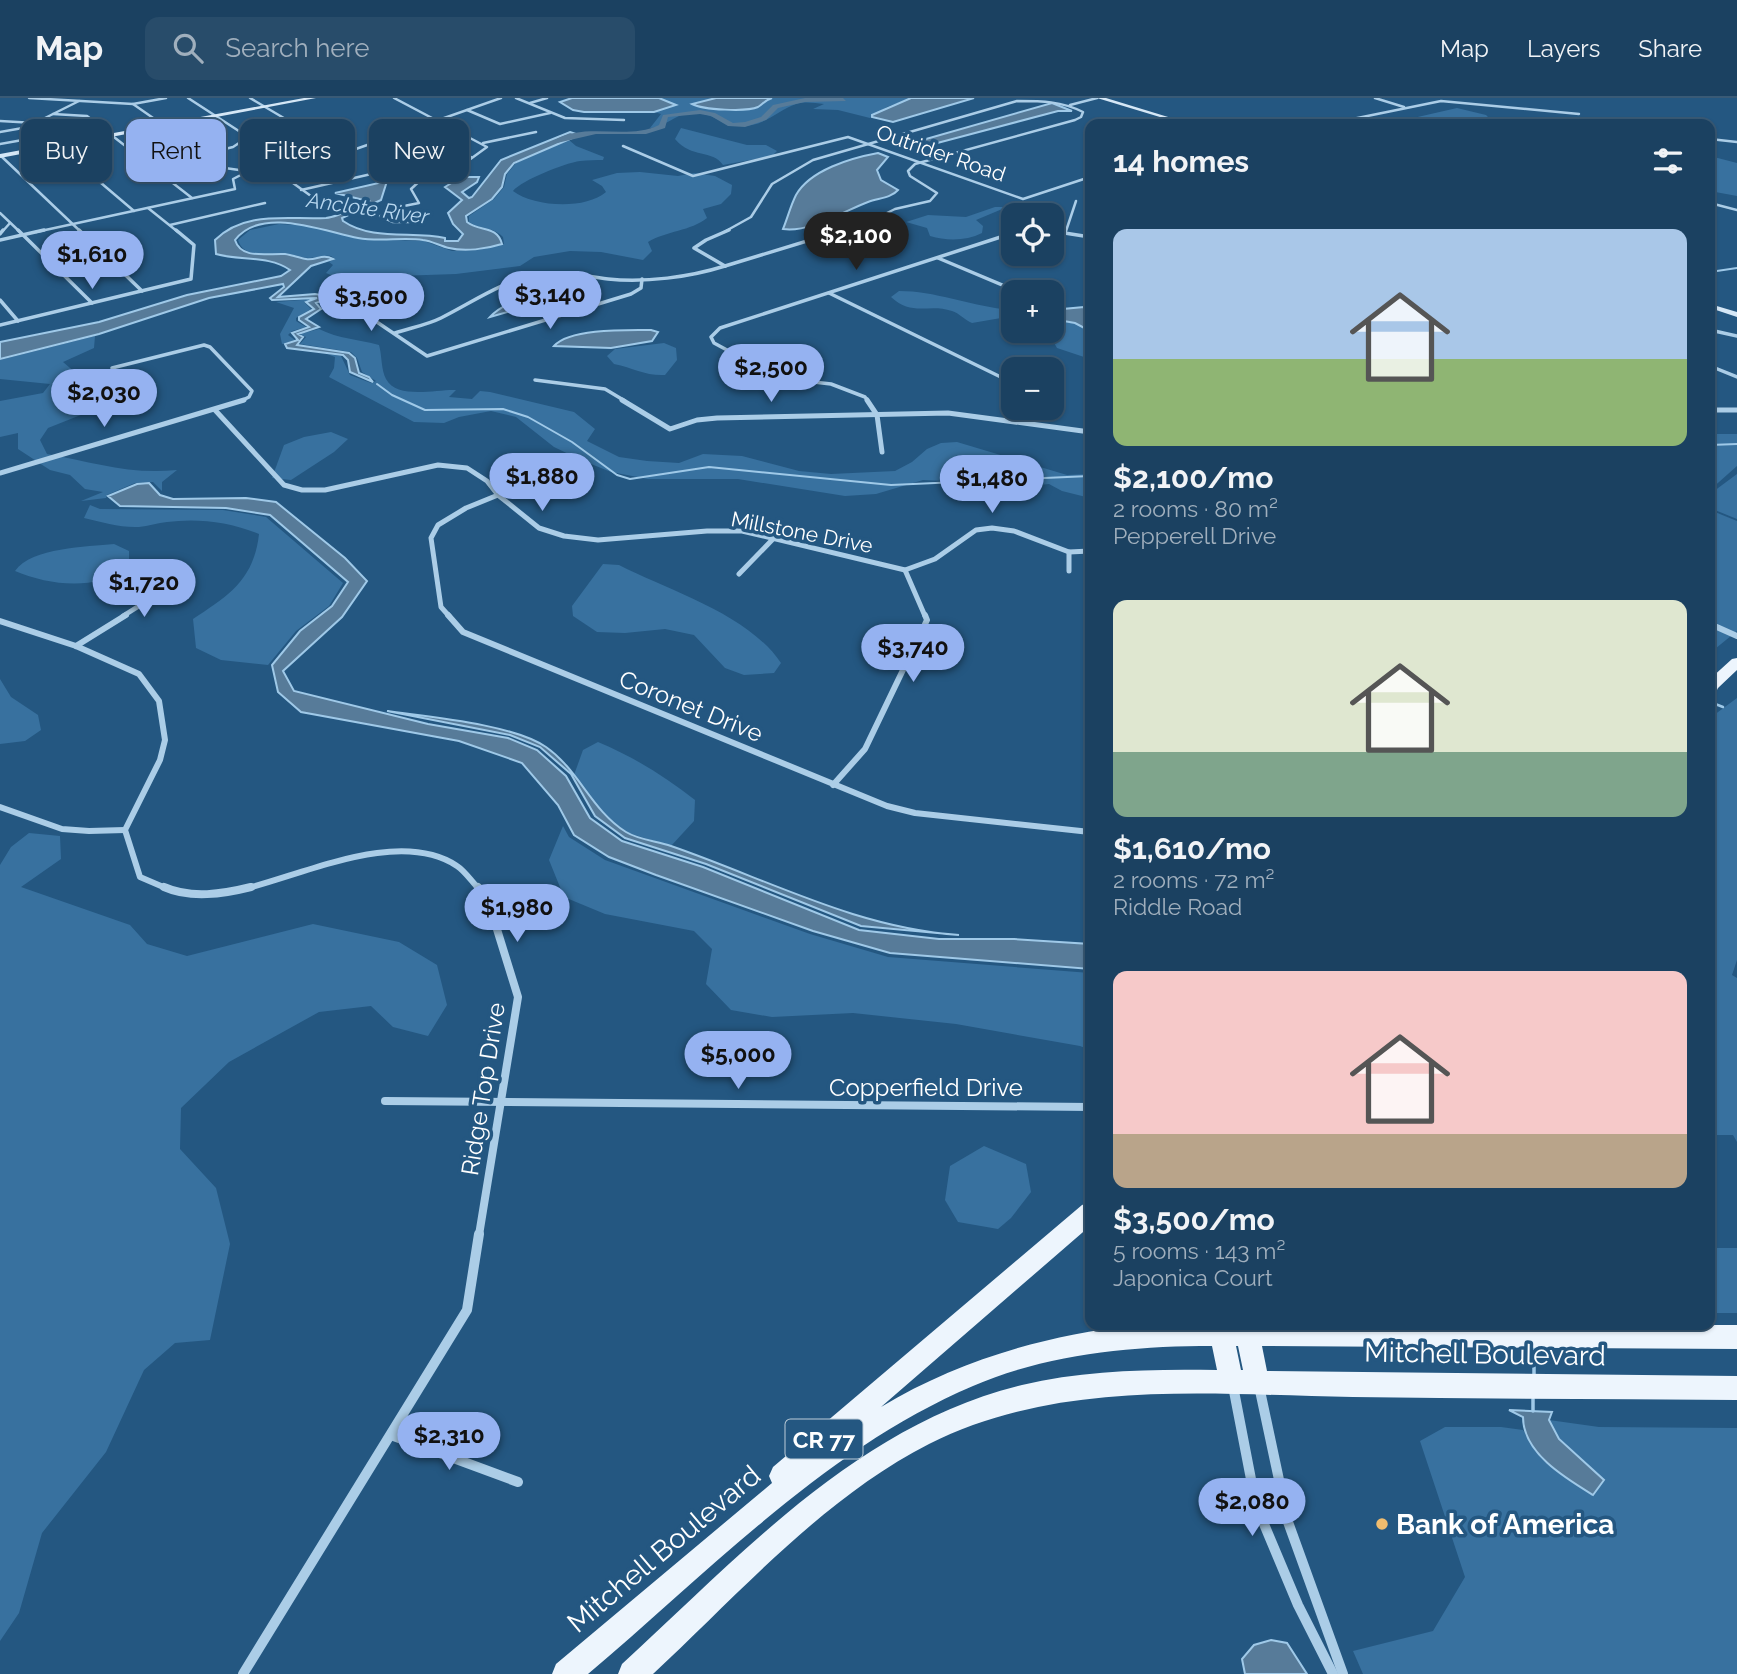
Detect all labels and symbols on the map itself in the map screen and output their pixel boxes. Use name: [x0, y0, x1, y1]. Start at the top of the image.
street label: Outrider Road: [873, 119, 1009, 187]
water label: Anclote River: [304, 187, 431, 229]
pin: $2,100: [799, 212, 913, 272]
pin: $1,610: [35, 232, 149, 291]
pin: $3,140: [493, 272, 607, 331]
pin: $3,500: [314, 274, 428, 333]
pin: $2,500: [714, 344, 828, 404]
pin: $2,030: [47, 370, 161, 429]
pin: $1,880: [485, 454, 599, 513]
pin: $1,480: [935, 456, 1049, 515]
street label: Millstone Drive: [729, 506, 875, 558]
pin: $1,720: [87, 560, 201, 619]
pin: $3,740: [856, 624, 970, 684]
street label: Coronet Drive: [615, 664, 767, 748]
pin: $1,980: [460, 884, 574, 944]
street label: Ridge Top Drive: [455, 1001, 511, 1177]
pin: $5,000: [681, 1032, 795, 1091]
street label: Copperfield Drive: [829, 1073, 1023, 1102]
street label: Mitchell Boulevard: [1364, 1335, 1606, 1373]
pin: $2,310: [392, 1412, 506, 1472]
road number: CR 77: [786, 1420, 862, 1458]
street label: Mitchell Boulevard: [561, 1459, 767, 1639]
pin: $2,080: [1195, 1478, 1309, 1538]
place label: Bank of America: [1396, 1508, 1614, 1541]
marker: Bank of America: [1374, 1516, 1390, 1532]

